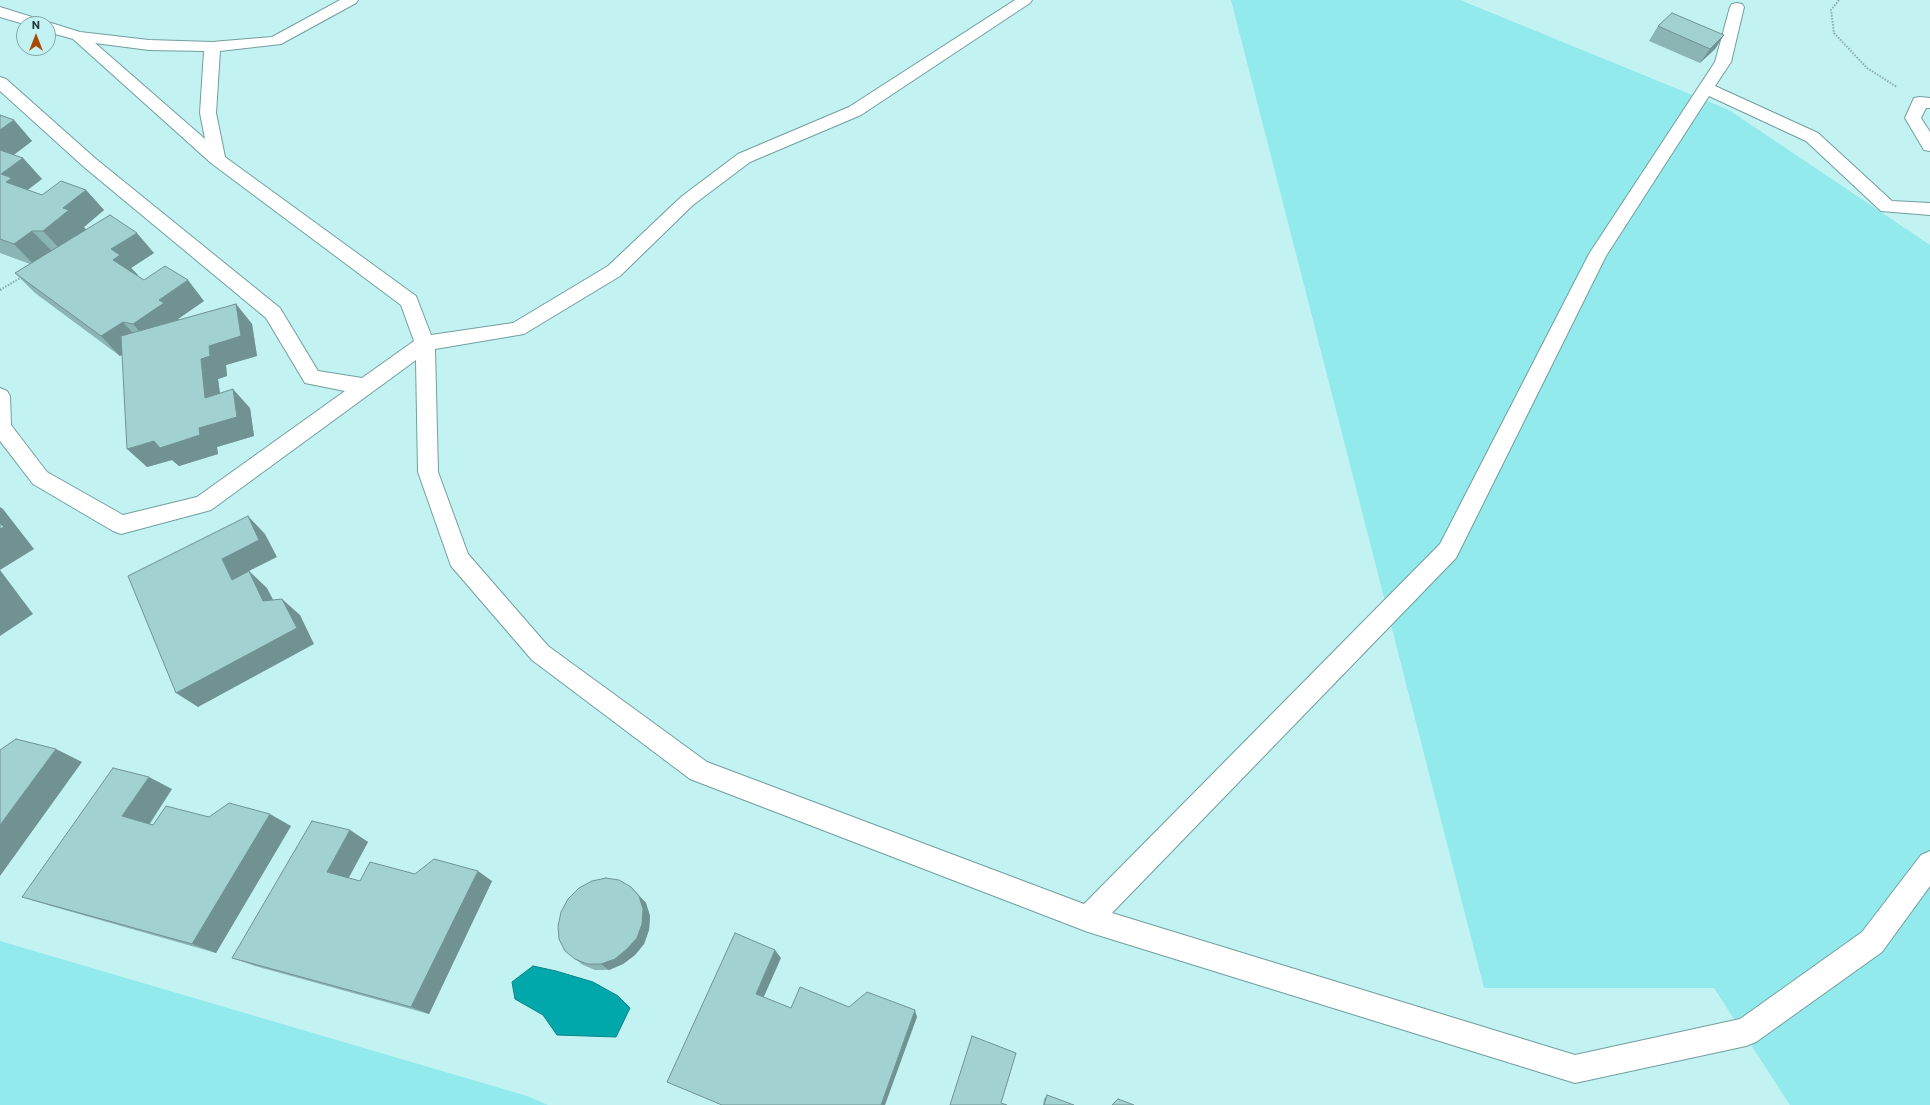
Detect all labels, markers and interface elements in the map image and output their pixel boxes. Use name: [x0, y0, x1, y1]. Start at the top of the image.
north arrow: [16, 16, 56, 56]
text: N: [32, 18, 40, 31]

